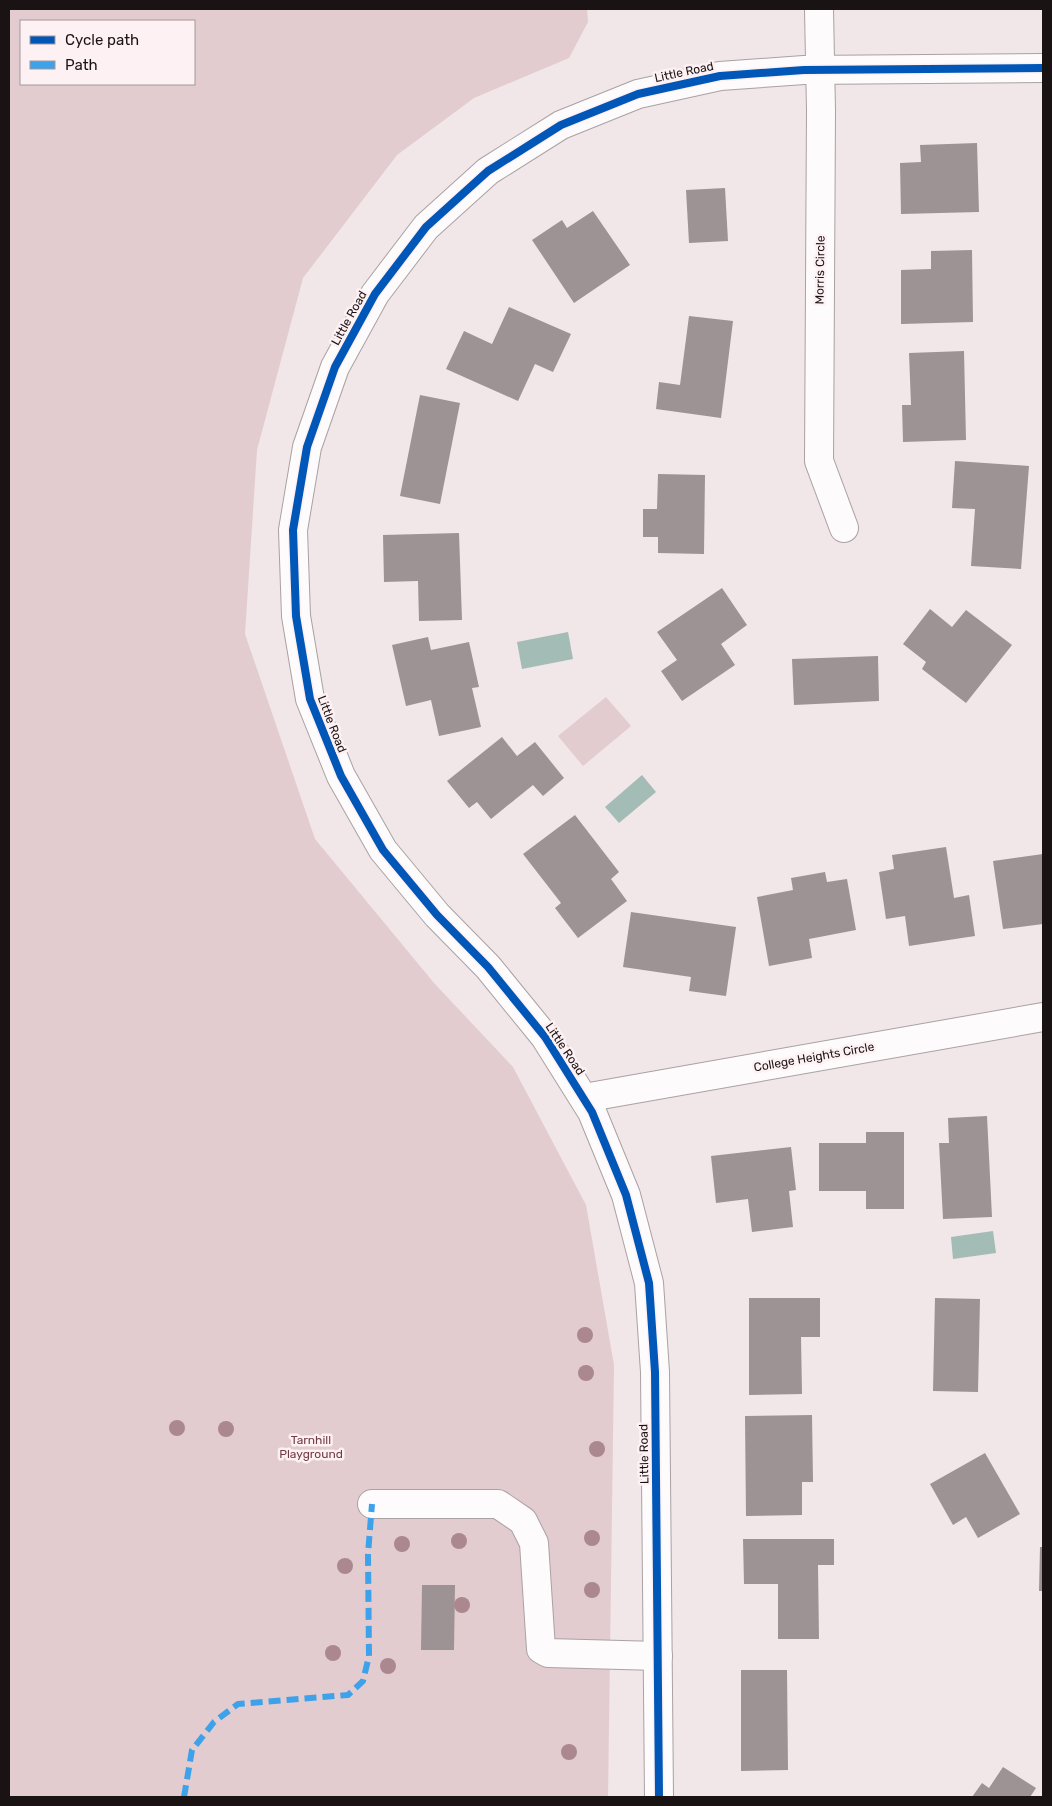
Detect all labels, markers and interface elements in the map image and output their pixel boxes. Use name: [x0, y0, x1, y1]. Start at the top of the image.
legend: [20, 20, 195, 85]
text: Cycle path: [65, 31, 139, 49]
text: Path: [65, 56, 98, 74]
street label: Little Road: [653, 59, 715, 85]
street label: Morris Circle: [812, 235, 828, 305]
street label: Little Road: [328, 288, 370, 348]
street label: Little Road: [315, 693, 349, 755]
street label: Little Road: [542, 1020, 588, 1078]
street label: College Heights Circle: [753, 1039, 876, 1075]
street label: Little Road: [636, 1424, 652, 1484]
park label: Tarnhill Playground: [279, 1433, 343, 1461]

